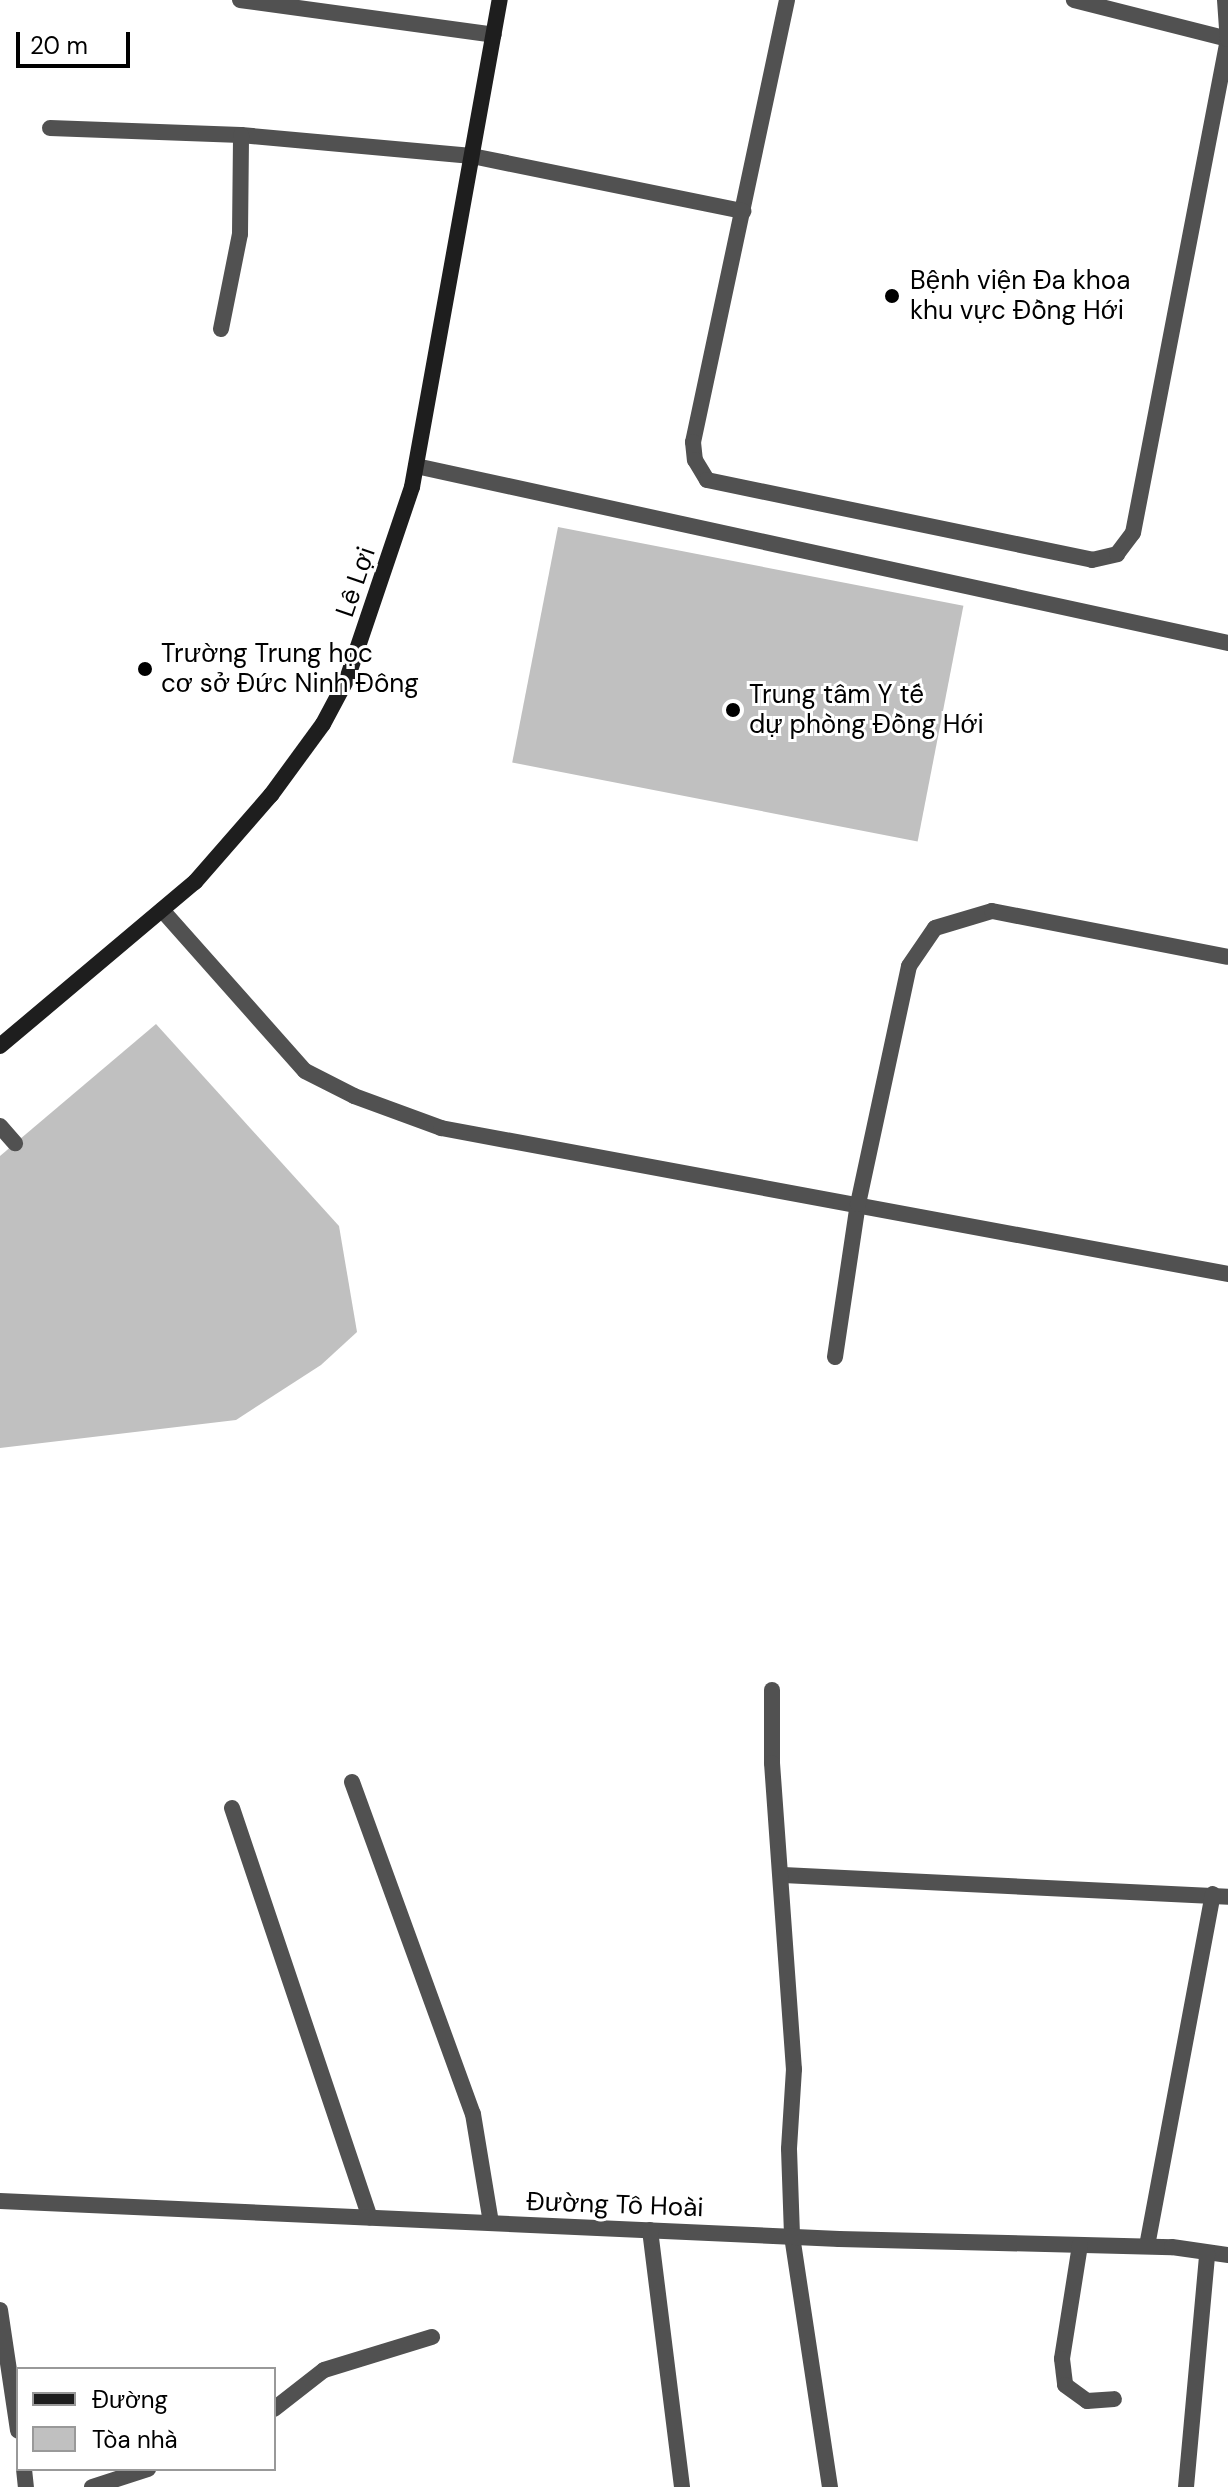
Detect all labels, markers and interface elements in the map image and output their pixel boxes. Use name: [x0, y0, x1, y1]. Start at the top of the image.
scale bar: [20, 16, 134, 66]
text: 20 m: [30, 30, 88, 61]
place label: Bệnh viện Đa khoa khu vực Đồng Hới: [910, 265, 1130, 326]
marker: Bệnh viện Đa khoa khu vực Đồng Hới: [881, 285, 903, 307]
street label: Lê Lợi: [330, 543, 382, 621]
place label: Trường Trung học cơ sở Đức Ninh Đông: [161, 638, 419, 700]
marker: Trường Trung học cơ sở Đức Ninh Đông: [136, 660, 154, 678]
place label: Trung tâm Y tế dự phòng Đồng Hới: [749, 679, 984, 740]
marker: Trung tâm Y tế dự phòng Đồng Hới: [724, 701, 742, 719]
street label: Đường Tô Hoài: [526, 2186, 704, 2224]
legend: [16, 2367, 276, 2471]
text: Đường: [92, 2384, 168, 2415]
text: Tòa nhà: [92, 2424, 178, 2455]

